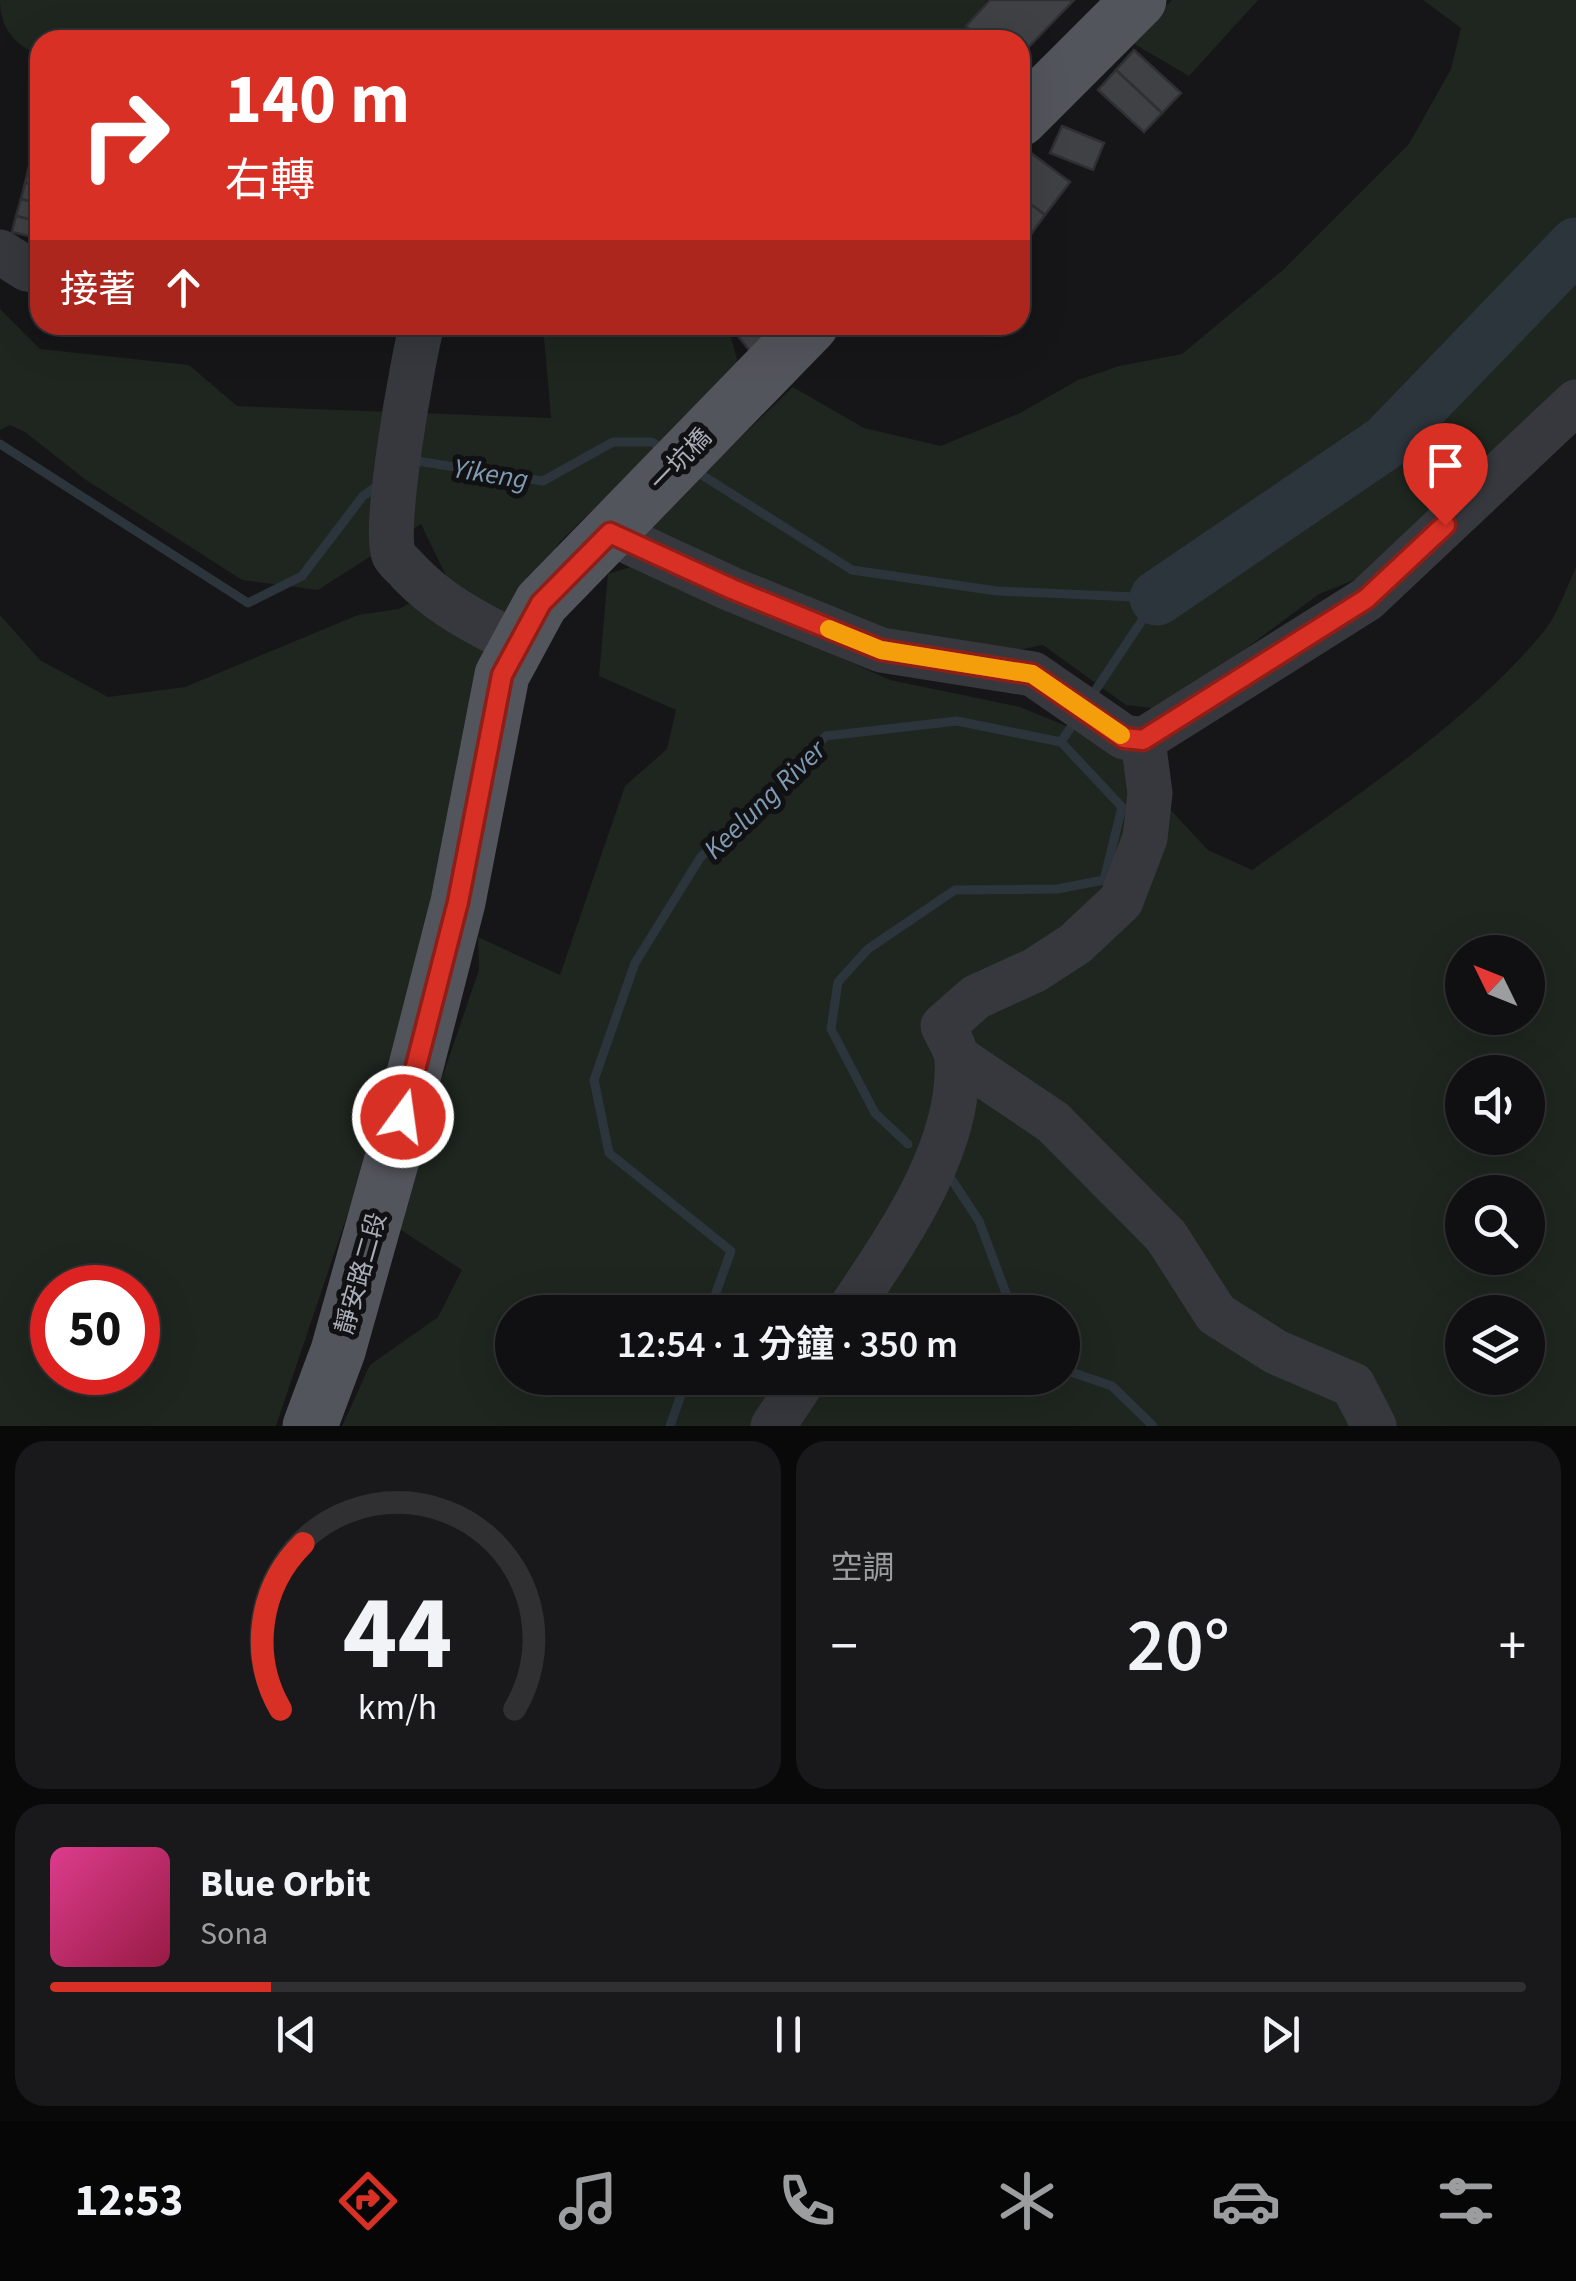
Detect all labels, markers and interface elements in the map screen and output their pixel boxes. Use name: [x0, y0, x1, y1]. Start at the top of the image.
text: 140 m: [225, 50, 410, 150]
icon: right: [60, 70, 190, 200]
text: 右轉: [225, 149, 315, 213]
icon: ahead: [156, 260, 211, 315]
text: 接著: [60, 263, 136, 317]
street label: 一坑橋: [642, 420, 720, 499]
pin: [1403, 423, 1488, 526]
icon: arrive: [1418, 438, 1473, 493]
water label: Yikeng: [450, 448, 531, 500]
water label: Keelung River: [694, 730, 836, 868]
north arrow: [1445, 935, 1545, 1035]
map controls: [1445, 935, 1545, 1395]
button: sound: [1445, 1055, 1545, 1155]
position arrow: [351, 1065, 455, 1169]
button: search: [1445, 1175, 1545, 1275]
street label: 靜安路二段: [326, 1208, 395, 1338]
speed limit sign: 50: [30, 1265, 160, 1395]
button: layers: [1445, 1295, 1545, 1395]
text: 12:54 · 1 分鐘 · 350 m: [617, 1318, 958, 1372]
text: 空調: [831, 1545, 895, 1591]
text: 44: [343, 1561, 453, 1709]
text: 20°: [1127, 1593, 1230, 1700]
text: −: [831, 1608, 858, 1686]
text: +: [1499, 1608, 1526, 1686]
text: km/h: [358, 1682, 437, 1733]
text: Blue Orbit: [200, 1857, 371, 1911]
text: Sona: [200, 1911, 268, 1957]
icon: previous: [269, 2007, 324, 2062]
icon: pause: [761, 2007, 816, 2062]
icon: next: [1253, 2007, 1308, 2062]
icon: directions: [333, 2166, 403, 2236]
icon: music: [553, 2166, 623, 2236]
icon: phone: [772, 2166, 842, 2236]
icon: climate: [992, 2166, 1062, 2236]
icon: car: [1211, 2166, 1281, 2236]
icon: filters: [1431, 2166, 1501, 2236]
text: 12:53: [75, 2169, 183, 2233]

